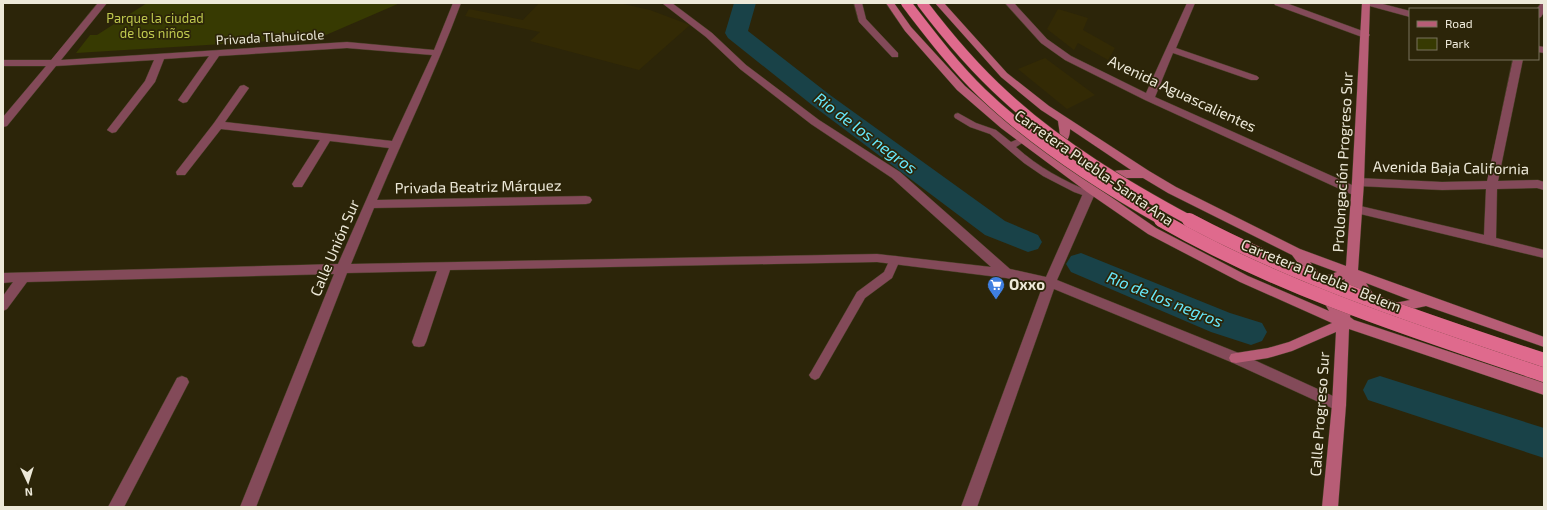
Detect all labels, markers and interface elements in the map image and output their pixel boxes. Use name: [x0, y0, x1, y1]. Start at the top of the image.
legend: [1409, 8, 1539, 60]
park label: Parque la ciudad de los niños: [106, 10, 204, 41]
text: Road: [1445, 16, 1473, 30]
street label: Privada Tlahuicole: [215, 26, 325, 48]
text: Park: [1445, 36, 1470, 50]
street label: Avenida Aguascalientes: [1106, 51, 1259, 135]
street label: Prolongación Progreso Sur: [1328, 71, 1356, 253]
water label: Rio de los negros: [811, 88, 921, 177]
street label: Carretera Puebla-Santa Ana: [1012, 105, 1178, 229]
street label: Avenida Baja California: [1373, 157, 1529, 178]
street label: Privada Beatriz Márquez: [394, 176, 562, 196]
street label: Calle Unión Sur: [306, 197, 363, 299]
street label: Carretera Puebla - Belem: [1239, 235, 1404, 315]
water label: Rio de los negros: [1104, 267, 1226, 330]
supermarket icon: Oxxo: [986, 275, 1006, 300]
place label: Oxxo: [1009, 275, 1045, 293]
street label: Calle Progreso Sur: [1306, 351, 1332, 477]
north arrow: [8, 462, 48, 502]
text: N: [24, 486, 33, 499]

